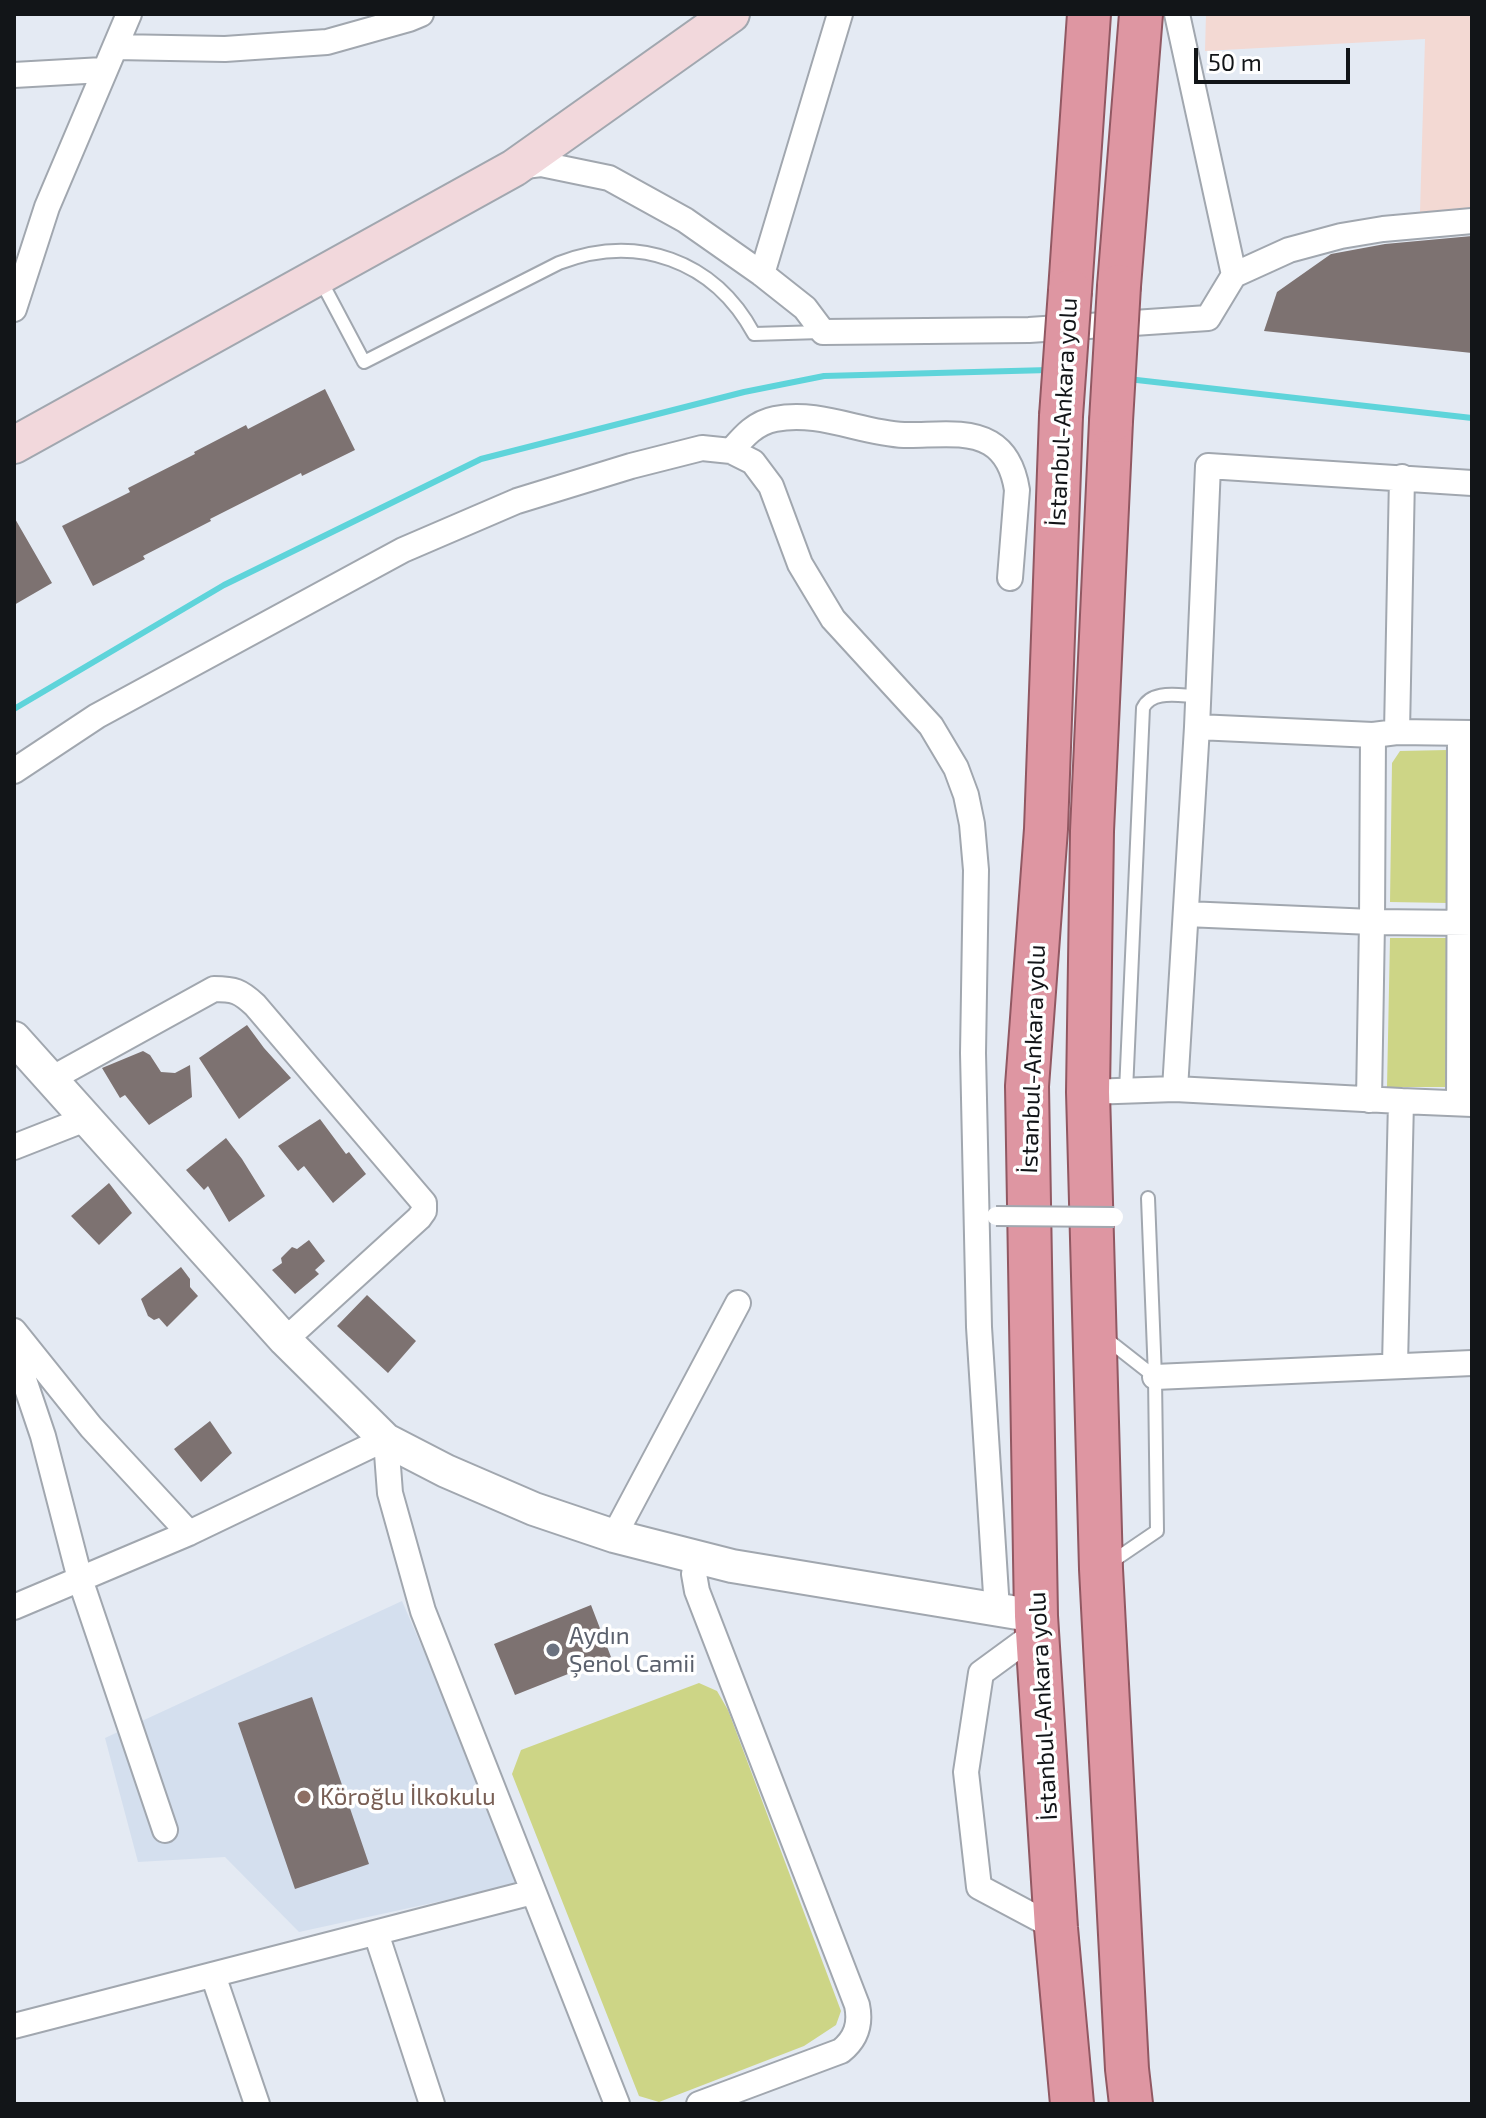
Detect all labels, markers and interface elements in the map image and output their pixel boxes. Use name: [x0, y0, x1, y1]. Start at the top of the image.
scale bar: [1198, 32, 1354, 82]
text: 50 m: [1208, 47, 1262, 76]
street label: İstanbul-Ankara yolu: [1043, 297, 1083, 527]
street label: İstanbul-Ankara yolu: [1015, 944, 1051, 1174]
street label: İstanbul-Ankara yolu: [1023, 1591, 1063, 1821]
place label: Aydın Şenol Camii: [569, 1622, 695, 1678]
marker: Aydın Şenol Camii: [544, 1641, 562, 1659]
place label: Köroğlu İlkokulu: [320, 1783, 496, 1811]
marker: Köroğlu İlkokulu: [295, 1788, 313, 1806]

